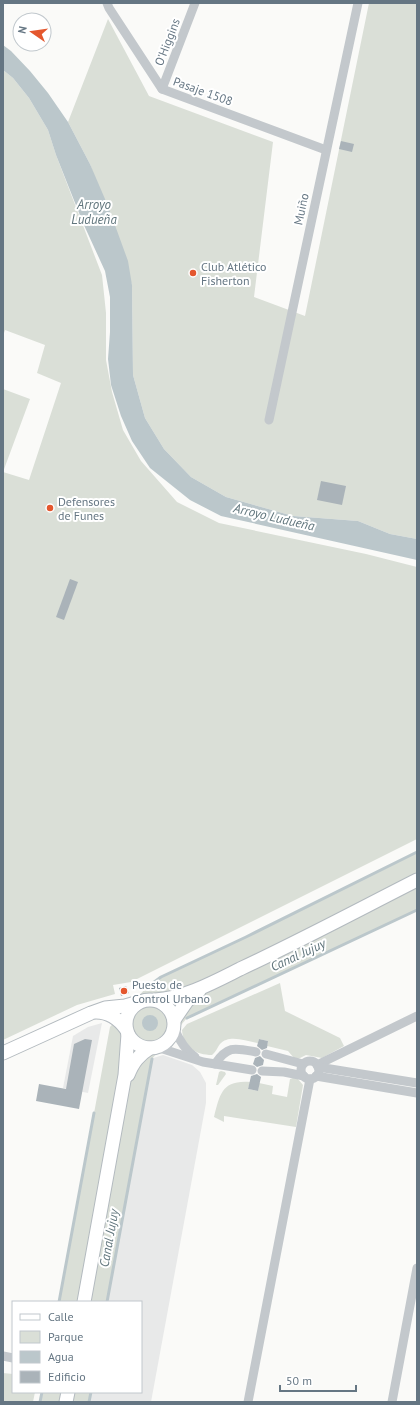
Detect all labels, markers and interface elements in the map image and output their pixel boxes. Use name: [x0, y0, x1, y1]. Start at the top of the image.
north arrow: [12, 12, 52, 52]
street label: O'Higgins: [151, 16, 183, 68]
text: N: [15, 25, 30, 35]
street label: Pasaje 1508: [171, 73, 235, 109]
street label: Muiño: [290, 192, 312, 226]
water label: Arroyo Ludueña: [71, 196, 117, 228]
place label: Club Atlético Fisherton: [201, 259, 267, 288]
marker: Club Atlético Fisherton: [188, 268, 198, 278]
place label: Defensores de Funes: [58, 494, 115, 523]
water label: Arroyo Ludueña: [231, 499, 317, 535]
marker: Defensores de Funes: [45, 503, 55, 513]
water label: Canal Jujuy: [268, 934, 329, 975]
place label: Puesto de Control Urbano: [132, 977, 210, 1006]
marker: Puesto de Control Urbano: [119, 986, 129, 996]
water label: Canal Jujuy: [96, 1206, 123, 1268]
legend: [12, 1301, 142, 1393]
text: Calle: [48, 1309, 74, 1324]
text: Parque: [48, 1329, 83, 1344]
text: Agua: [48, 1349, 74, 1364]
scale bar: [280, 1367, 356, 1393]
text: Edificio: [48, 1369, 86, 1384]
text: 50 m: [286, 1373, 312, 1388]

